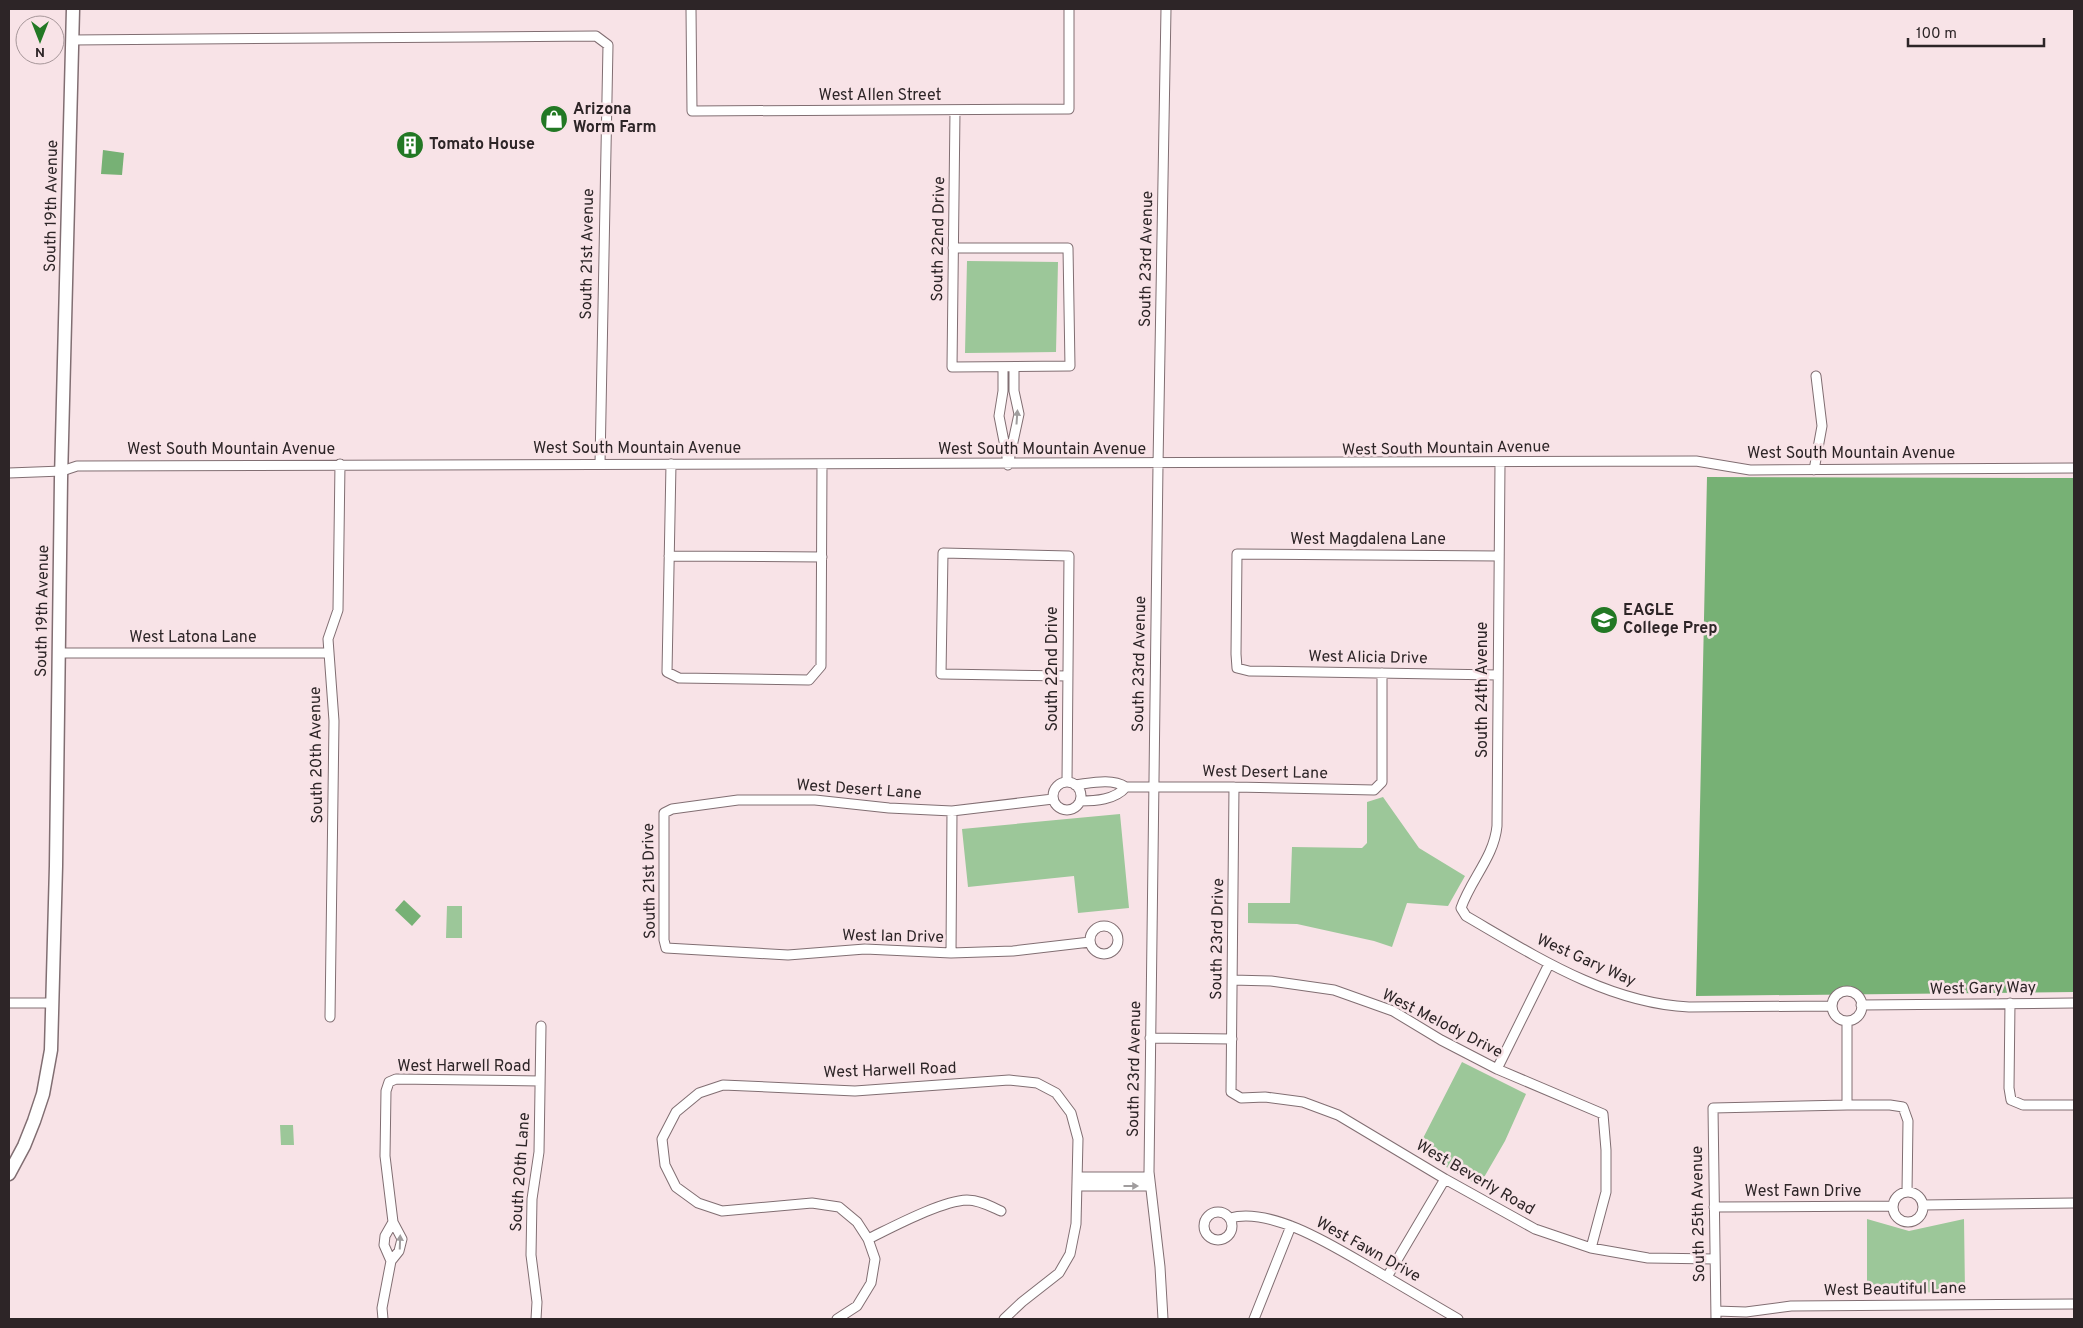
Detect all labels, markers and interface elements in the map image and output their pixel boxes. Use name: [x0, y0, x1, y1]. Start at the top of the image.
north arrow: [15, 15, 65, 65]
scale bar: [1908, 15, 2044, 47]
text: 100 m: [1916, 25, 1957, 44]
text: N: [35, 43, 45, 60]
street label: West Allen Street: [819, 86, 941, 106]
place label: Arizona Worm Farm: [573, 100, 657, 138]
shop icon: Arizona Worm Farm: [539, 104, 569, 134]
building icon: Tomato House: [395, 130, 425, 160]
place label: Tomato House: [429, 135, 535, 155]
street label: South 19th Avenue: [41, 140, 63, 272]
street label: South 22nd Drive: [928, 176, 950, 302]
street label: South 21st Avenue: [577, 188, 599, 320]
street label: South 23rd Avenue: [1136, 191, 1158, 327]
one-way arrow: [1013, 409, 1021, 425]
street label: West South Mountain Avenue: [1342, 437, 1550, 461]
street label: West South Mountain Avenue: [533, 439, 741, 459]
street label: West South Mountain Avenue: [127, 440, 335, 460]
street label: West South Mountain Avenue: [938, 440, 1146, 460]
street label: West South Mountain Avenue: [1747, 444, 1955, 464]
street label: West Magdalena Lane: [1290, 530, 1446, 550]
street label: South 19th Avenue: [32, 545, 54, 677]
street label: South 23rd Avenue: [1129, 596, 1151, 732]
place label: EAGLE College Prep: [1623, 601, 1717, 639]
school or university icon: EAGLE College Prep: [1589, 605, 1619, 635]
street label: South 22nd Drive: [1043, 606, 1063, 732]
street label: South 24th Avenue: [1473, 622, 1493, 758]
street label: West Latona Lane: [129, 628, 257, 648]
street label: West Alicia Drive: [1308, 647, 1428, 669]
street label: South 20th Avenue: [306, 686, 328, 824]
street label: West Desert Lane: [1202, 762, 1328, 784]
street label: West Desert Lane: [796, 776, 922, 804]
street label: South 21st Drive: [639, 823, 661, 939]
street label: South 23rd Drive: [1207, 878, 1229, 1000]
street label: West Ian Drive: [842, 926, 944, 948]
street label: West Gary Way: [1533, 930, 1639, 992]
street label: West Gary Way: [1930, 978, 2036, 1000]
street label: West Melody Drive: [1378, 985, 1506, 1063]
street label: South 23rd Avenue: [1124, 1001, 1146, 1137]
street label: West Harwell Road: [397, 1057, 531, 1077]
street label: West Harwell Road: [823, 1059, 957, 1083]
street label: South 20th Lane: [507, 1112, 535, 1232]
street label: West Beverly Road: [1412, 1136, 1538, 1220]
street label: South 25th Avenue: [1688, 1145, 1710, 1283]
one-way arrow: [1123, 1182, 1139, 1190]
street label: West Fawn Drive: [1745, 1182, 1861, 1202]
street label: West Fawn Drive: [1312, 1213, 1424, 1287]
one-way arrow: [396, 1234, 404, 1250]
street label: West Beautiful Lane: [1824, 1279, 1966, 1301]

